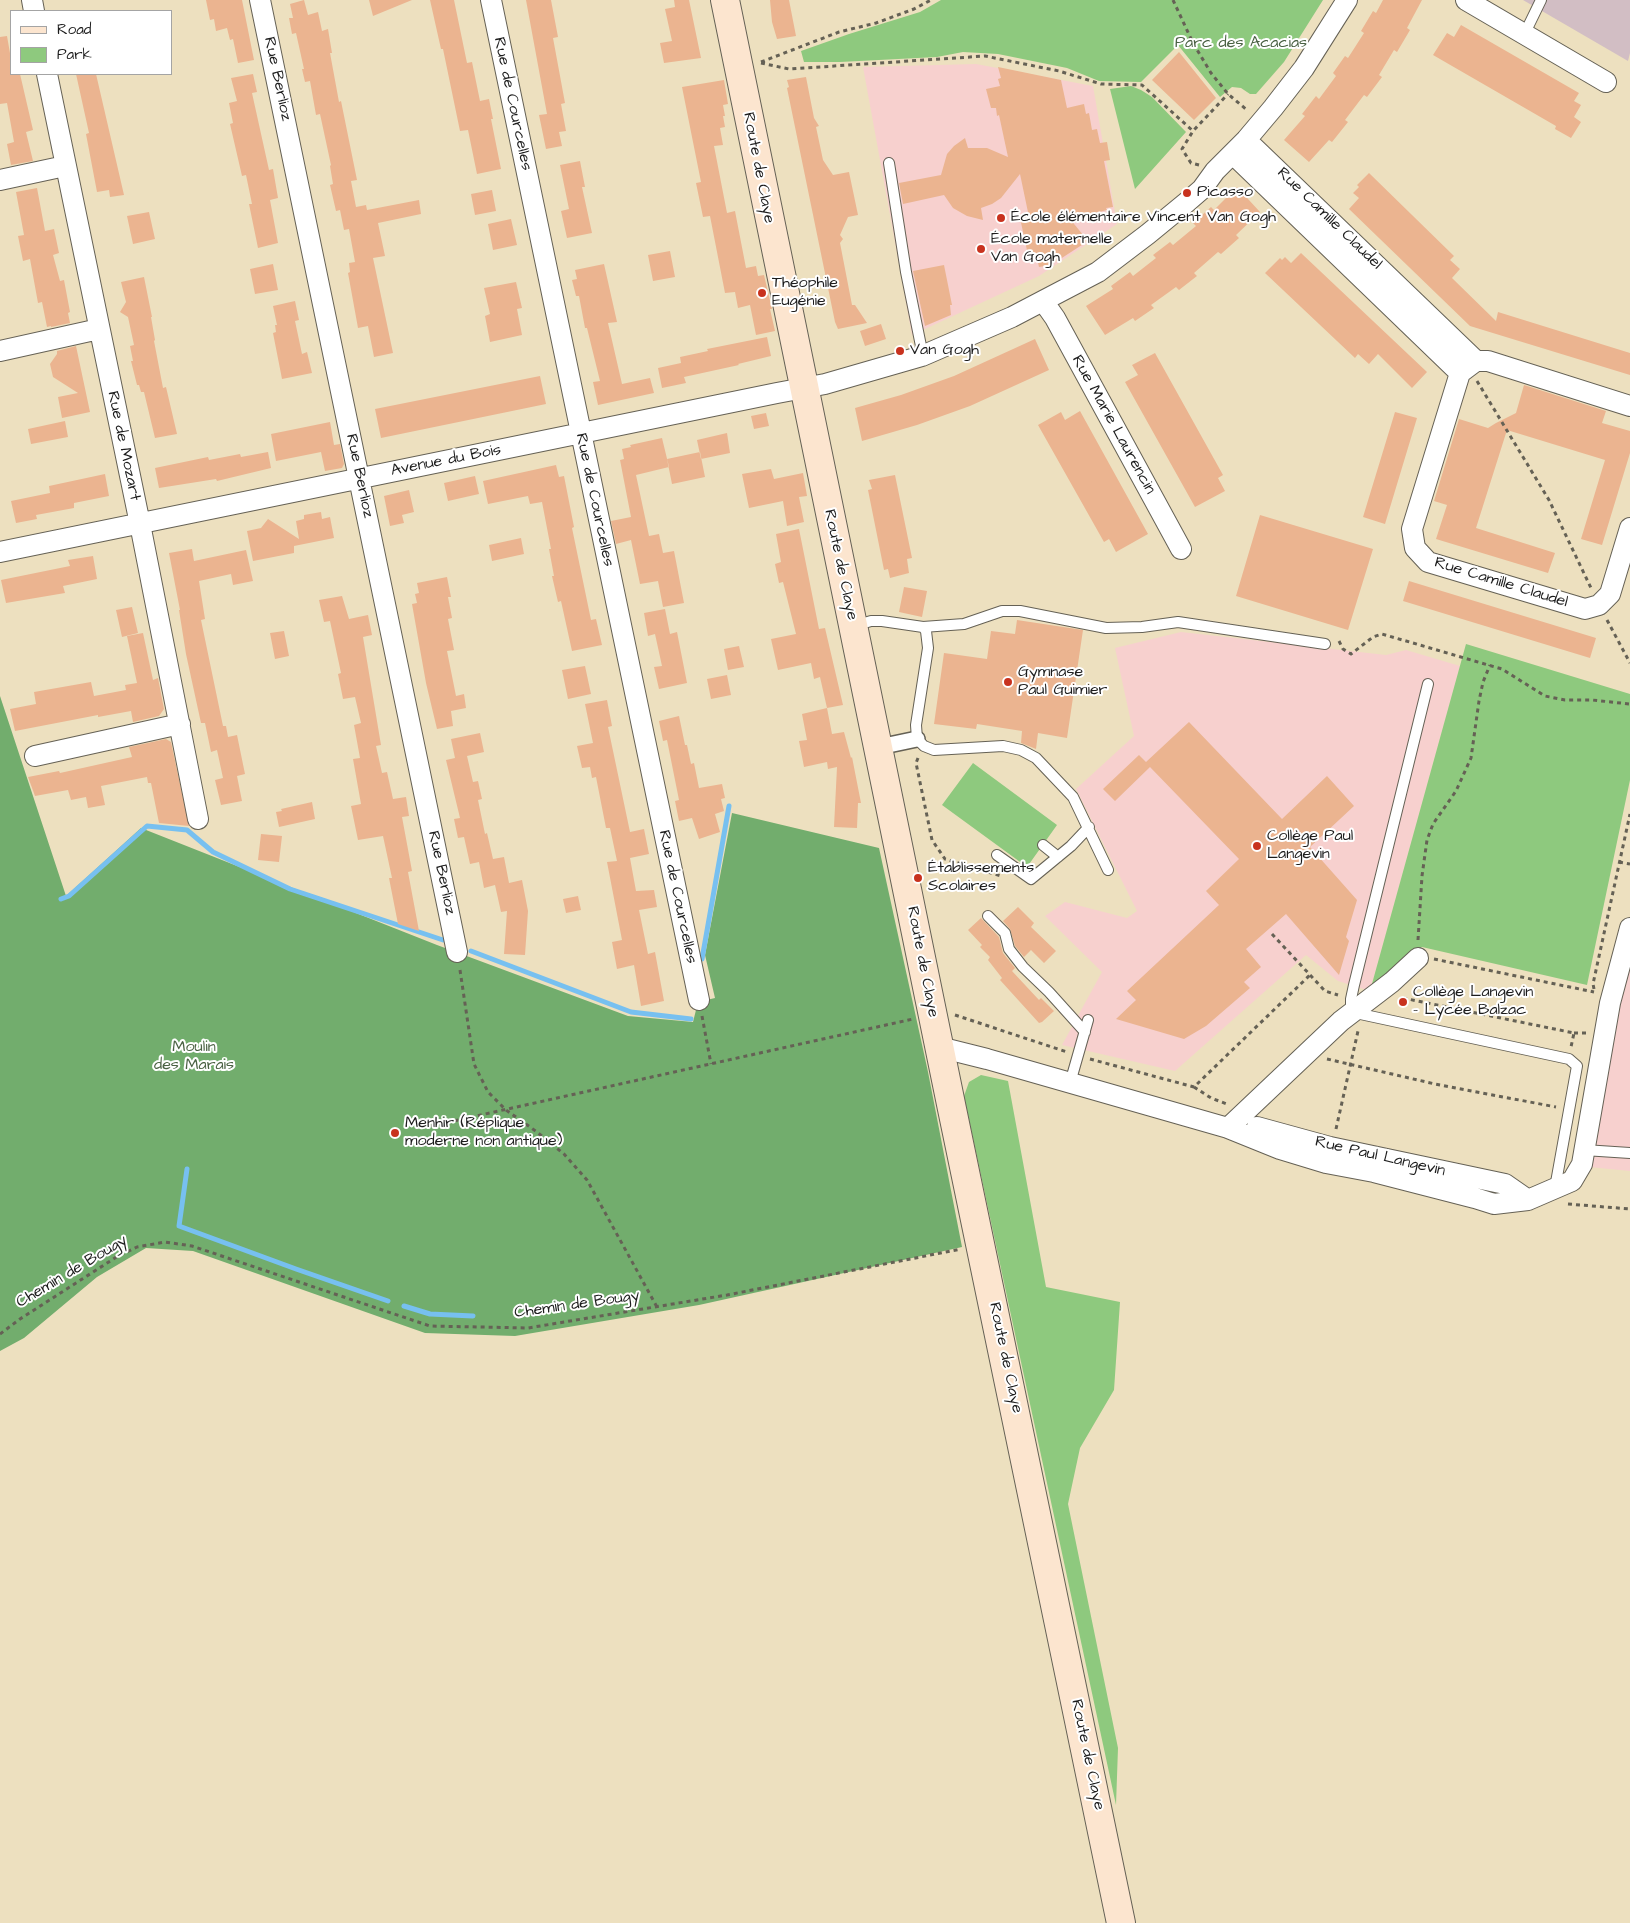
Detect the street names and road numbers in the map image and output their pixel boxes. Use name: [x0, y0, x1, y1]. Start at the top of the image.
street label: Rue Berlioz: [259, 35, 295, 123]
street label: Rue de Courcelles: [489, 36, 535, 172]
street label: Route de Claye: [738, 111, 778, 225]
street label: Rue Camille Claudel: [1273, 164, 1385, 274]
street label: Rue Marie Laurencin: [1067, 352, 1159, 498]
street label: Rue de Mozart: [102, 389, 144, 503]
street label: Rue Berlioz: [341, 432, 377, 520]
street label: Rue de Courcelles: [571, 432, 617, 568]
street label: Avenue du Bois: [389, 441, 503, 481]
street label: Route de Claye: [819, 508, 861, 622]
street label: Rue Camille Claudel: [1432, 554, 1570, 612]
street label: Rue Berlioz: [423, 829, 459, 917]
street label: Rue de Courcelles: [654, 829, 700, 965]
street label: Route de Claye: [902, 905, 942, 1019]
street label: Rue Paul Langevin: [1313, 1133, 1447, 1181]
street label: Chemin de Bougy: [13, 1231, 131, 1313]
street label: Chemin de Bougy: [513, 1287, 641, 1323]
street label: Route de Claye: [984, 1301, 1026, 1415]
street label: Route de Claye: [1066, 1698, 1108, 1812]

